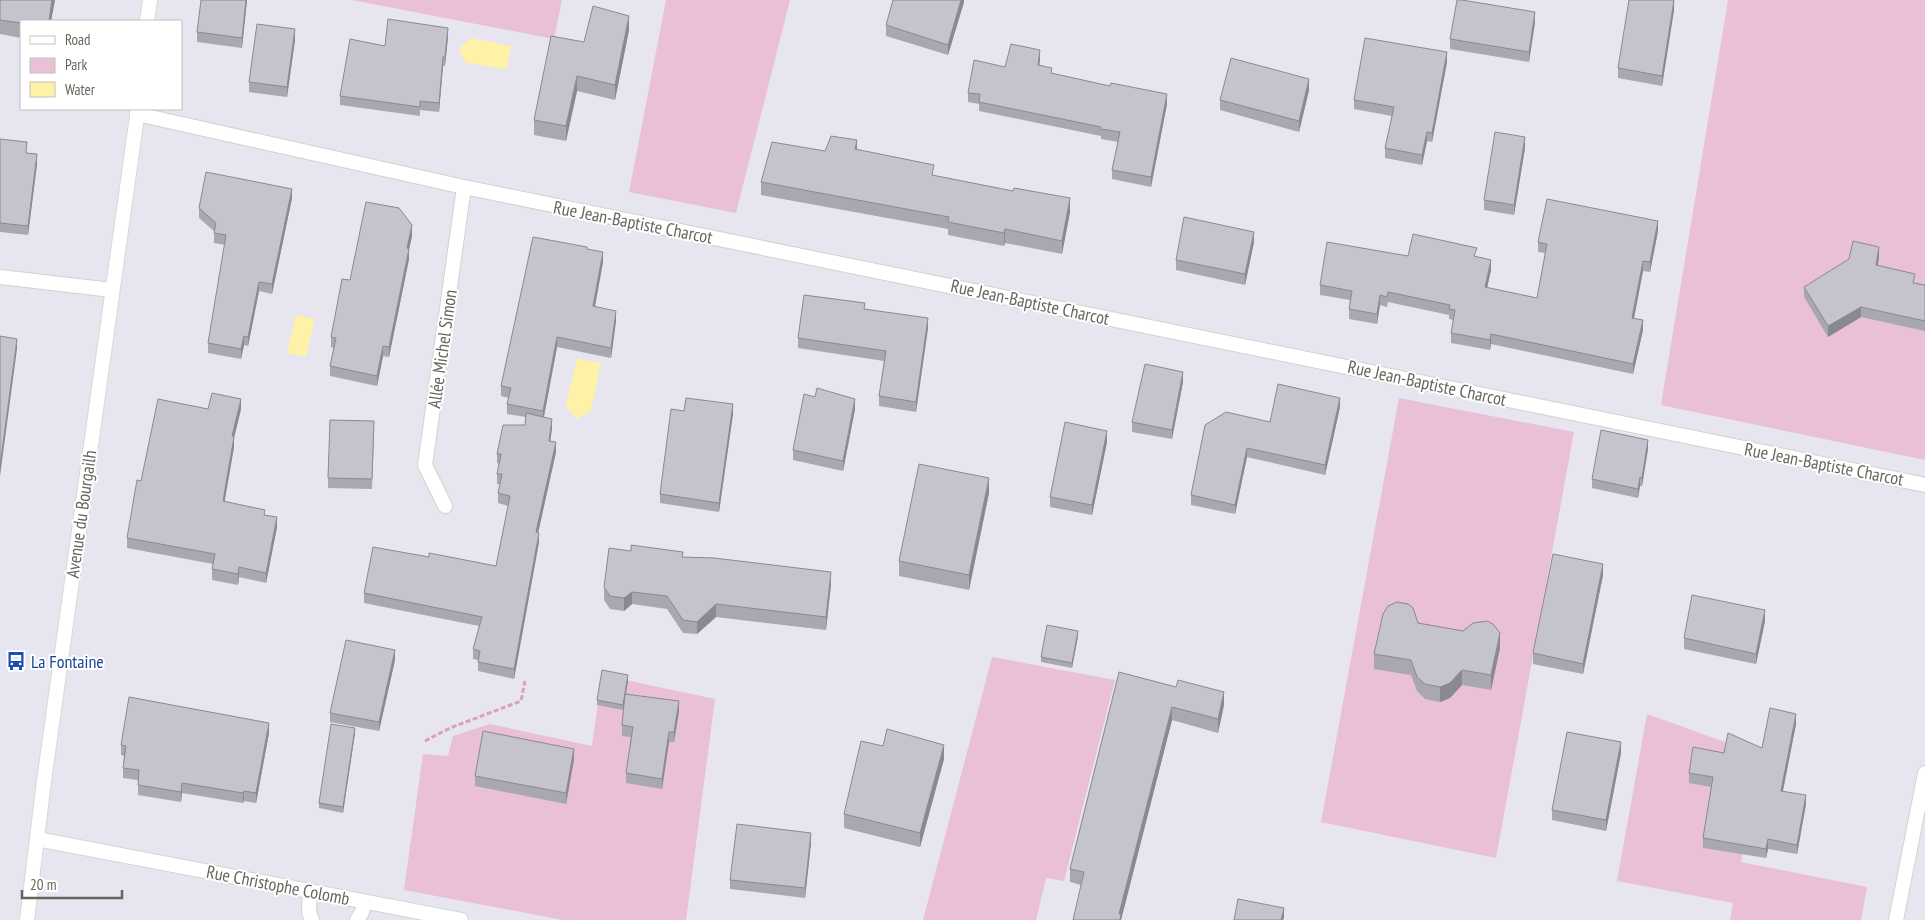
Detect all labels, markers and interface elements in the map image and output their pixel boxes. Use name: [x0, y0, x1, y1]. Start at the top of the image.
legend: [20, 20, 182, 110]
text: Road: [65, 30, 91, 49]
text: Park: [65, 55, 87, 74]
text: Water: [65, 80, 96, 99]
street label: Rue Jean-Baptiste Charcot: [552, 195, 714, 249]
street label: Rue Jean-Baptiste Charcot: [949, 274, 1111, 330]
street label: Allée Michel Simon: [422, 288, 462, 410]
street label: Rue Jean-Baptiste Charcot: [1346, 355, 1508, 411]
street label: Rue Jean-Baptiste Charcot: [1743, 437, 1905, 491]
street label: Avenue du Bourgailh: [61, 449, 101, 579]
bus stop icon: La Fontaine: [5, 650, 27, 672]
place label: La Fontaine: [31, 650, 104, 673]
street label: Rue Christophe Colomb: [204, 860, 352, 910]
scale bar: [22, 868, 122, 900]
text: 20 m: [30, 875, 56, 894]

